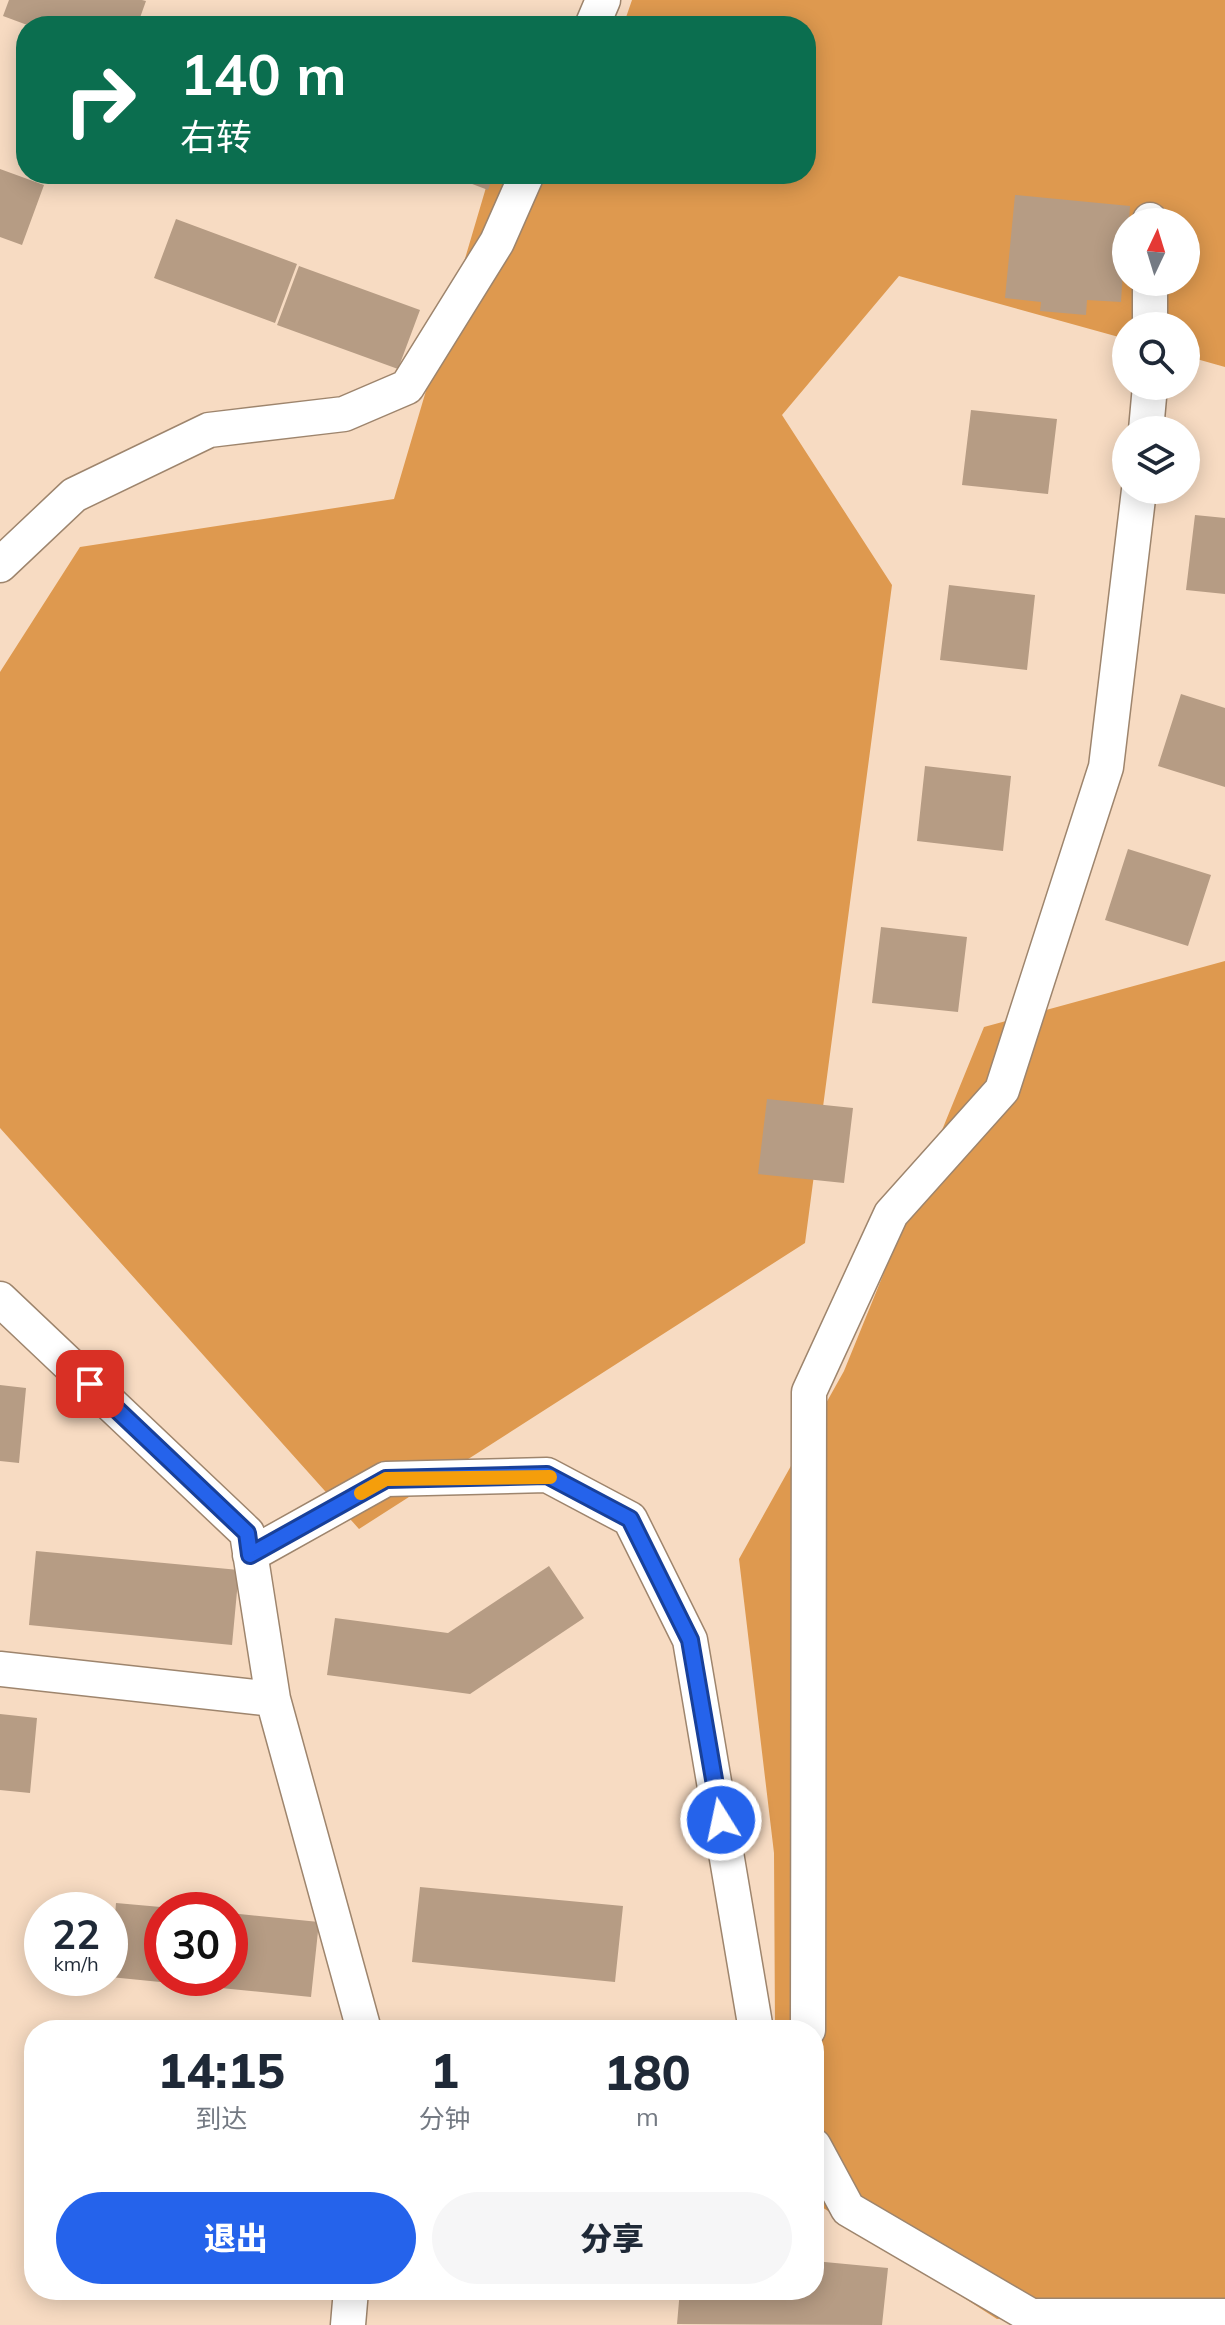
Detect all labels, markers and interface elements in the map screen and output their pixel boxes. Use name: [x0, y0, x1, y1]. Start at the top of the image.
text: 140 m: [180, 39, 347, 109]
icon: right: [48, 48, 152, 152]
text: 右转: [180, 114, 252, 159]
north arrow: [1112, 208, 1200, 296]
map controls: [1112, 208, 1200, 504]
button: search: [1112, 312, 1200, 400]
button: layers: [1112, 416, 1200, 504]
pin: [56, 1350, 124, 1418]
icon: arrive: [68, 1362, 112, 1406]
position arrow: [679, 1778, 763, 1862]
speed limit sign: 30: [144, 1892, 248, 1996]
text: 22: [52, 1909, 100, 1959]
text: km/h: [53, 1951, 99, 1976]
text: 14:15: [157, 2040, 285, 2100]
text: 1: [430, 2040, 459, 2100]
text: 180: [604, 2042, 691, 2102]
text: m: [636, 2100, 659, 2133]
text: 到达: [195, 2102, 247, 2135]
text: 分钟: [419, 2102, 471, 2135]
button: 退出: [56, 2192, 416, 2284]
button: 分享: [432, 2192, 792, 2284]

